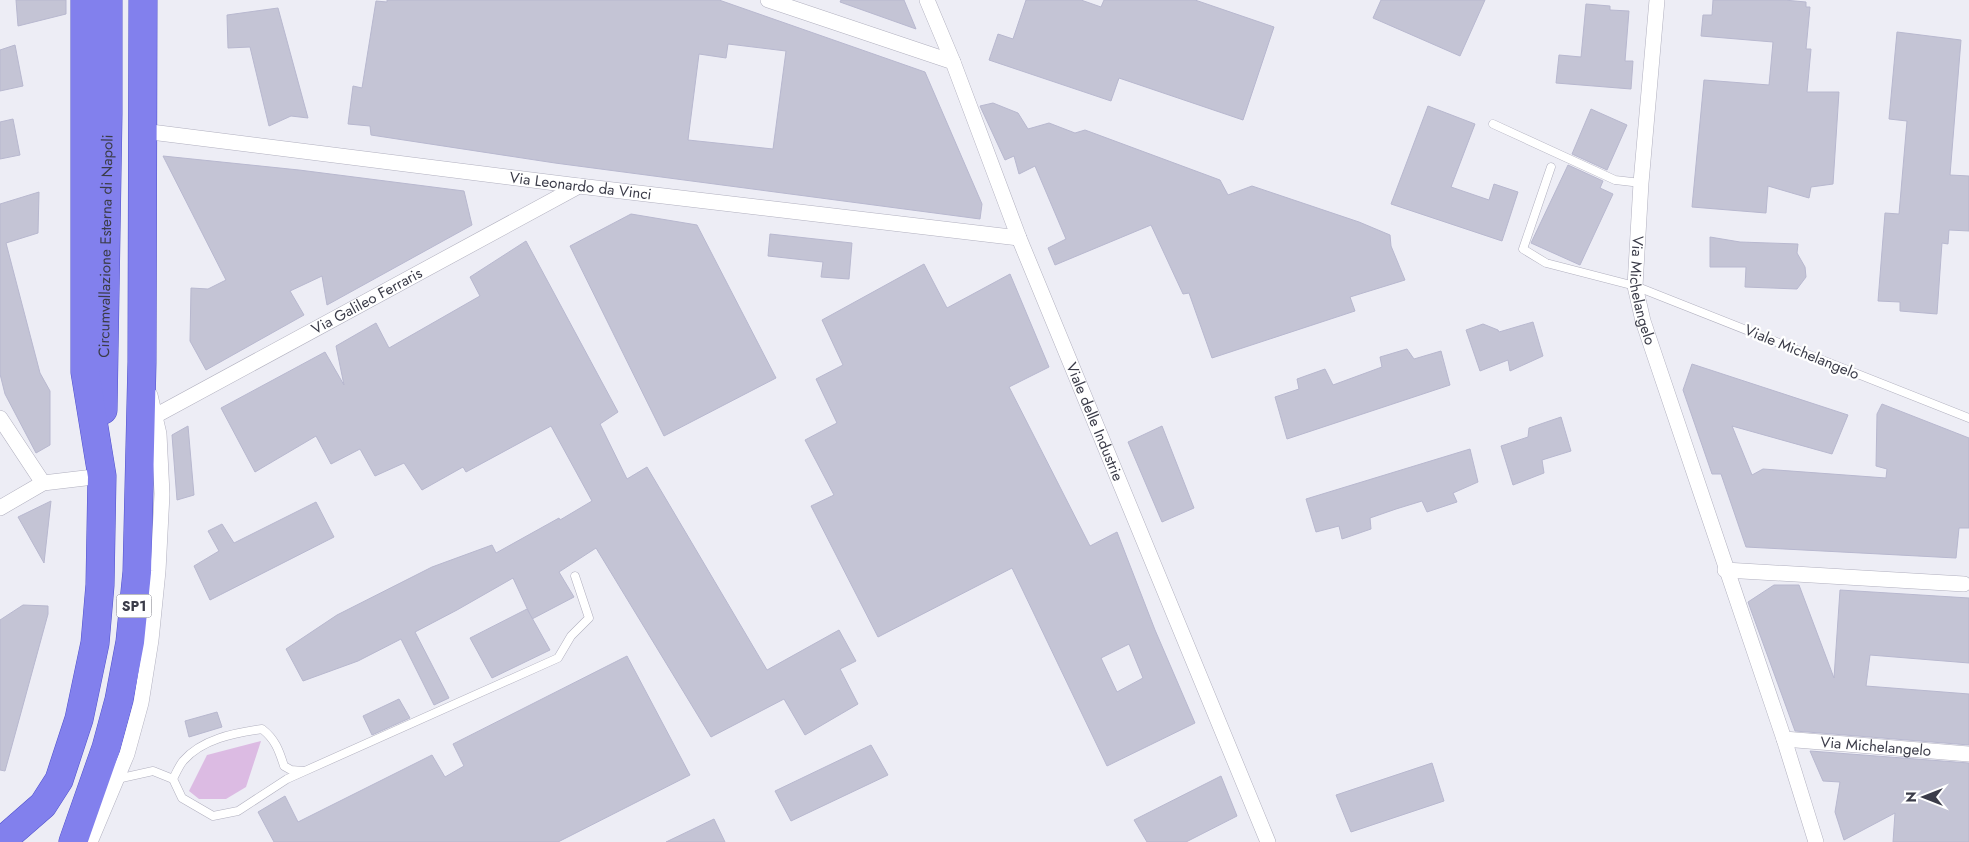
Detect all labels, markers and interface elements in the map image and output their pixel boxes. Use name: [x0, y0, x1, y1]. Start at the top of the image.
street label: Circumvallazione Esterna di Napoli: [93, 134, 119, 358]
street label: Via Leonardo da Vinci: [508, 166, 653, 205]
street label: Via Michelangelo: [1624, 235, 1661, 348]
street label: Via Galileo Ferraris: [307, 262, 426, 340]
street label: Viale Michelangelo: [1741, 319, 1863, 385]
street label: Viale delle Industrie: [1060, 359, 1129, 485]
road number: SP1: [116, 594, 152, 618]
street label: Via Michelangelo: [1820, 731, 1932, 762]
north arrow: [1899, 772, 1949, 822]
text: N: [1901, 791, 1921, 803]

